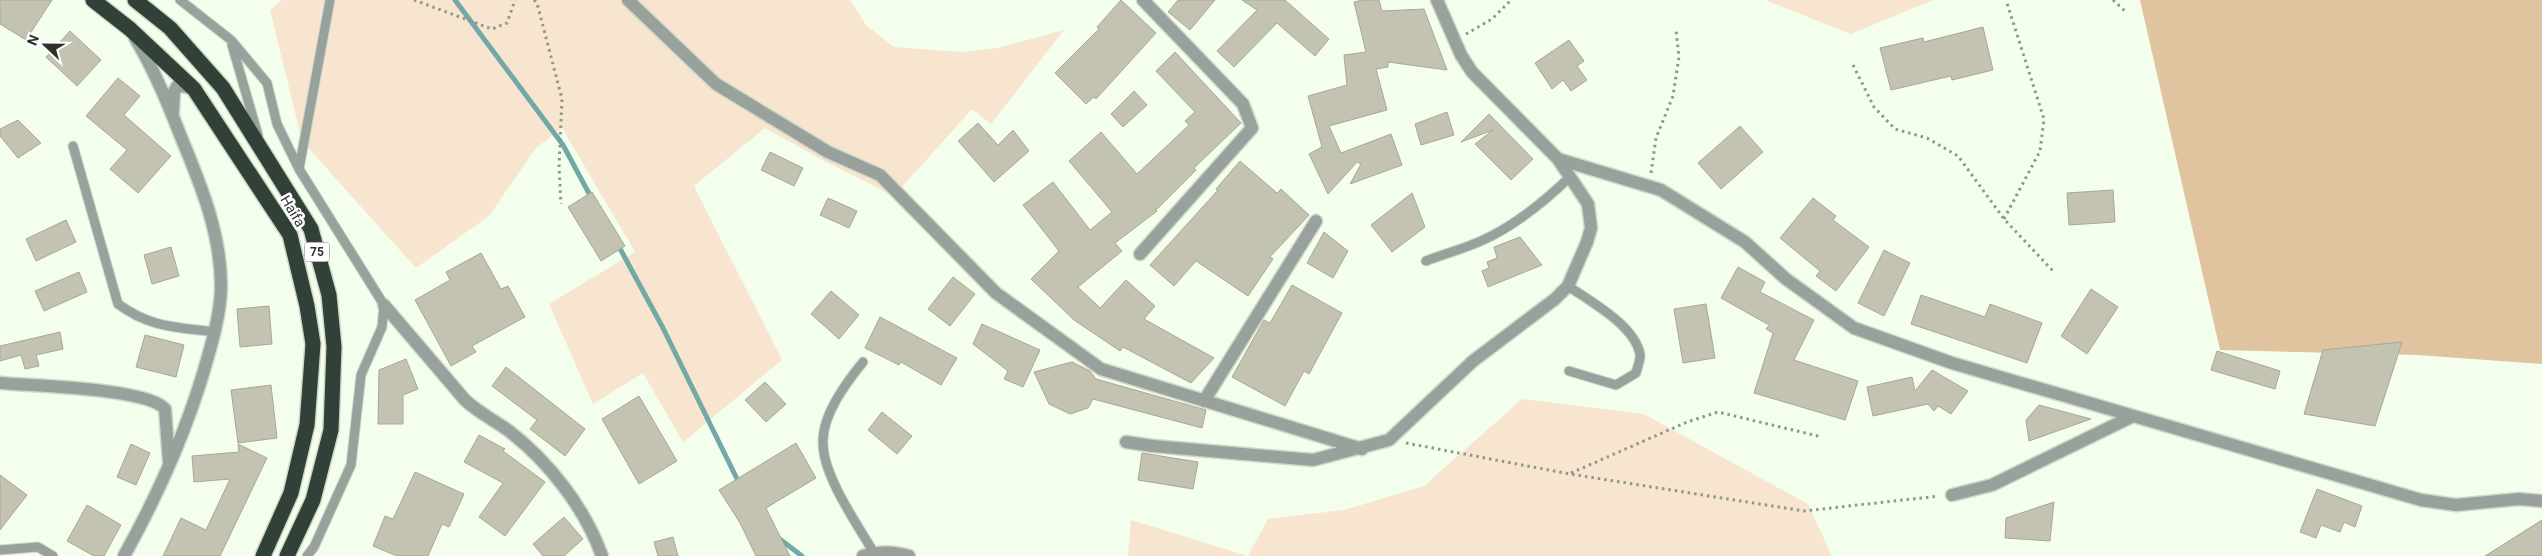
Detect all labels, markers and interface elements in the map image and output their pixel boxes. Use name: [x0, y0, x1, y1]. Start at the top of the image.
north arrow: [20, 20, 70, 70]
text: N: [24, 33, 42, 48]
street label: Haifa: [278, 193, 308, 229]
road number: 75: [304, 242, 330, 262]

